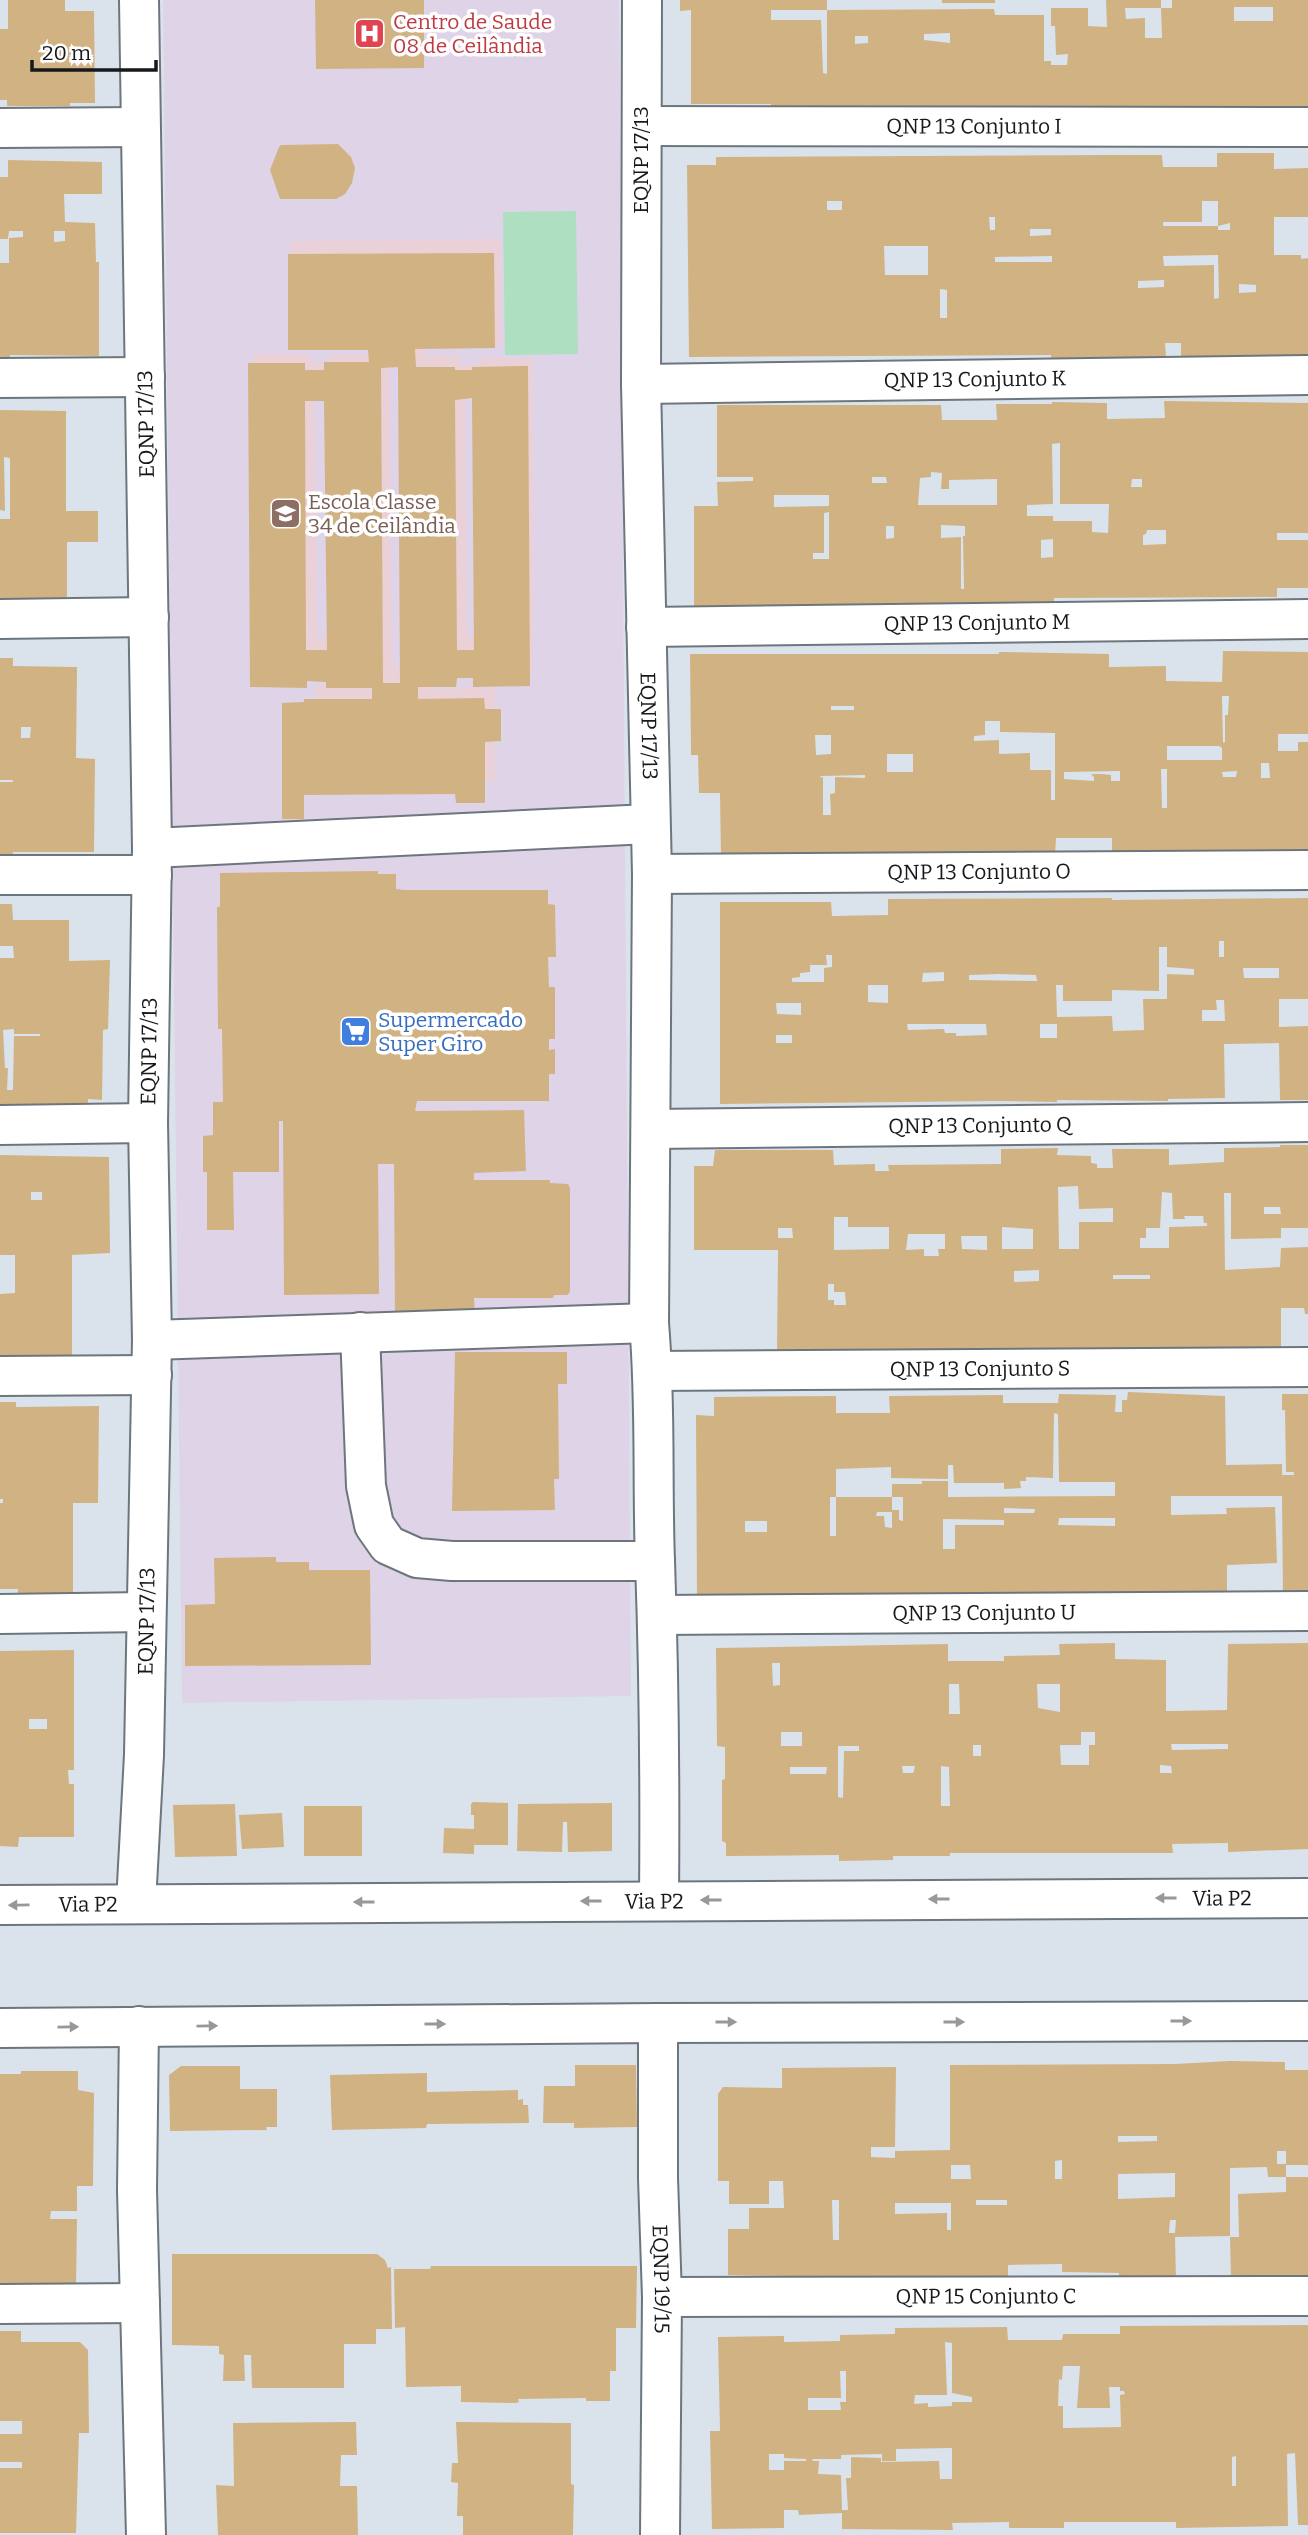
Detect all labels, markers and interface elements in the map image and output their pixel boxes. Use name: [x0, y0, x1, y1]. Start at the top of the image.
place label: Centro de Saude 08 de Ceilândia: [393, 9, 552, 59]
hospital icon: Centro de Saude 08 de Ceilândia: [353, 17, 387, 51]
scale bar: [32, 28, 156, 72]
text: 20 m: [42, 40, 91, 66]
street label: EQNP 17/13: [628, 106, 654, 214]
street label: QNP 13 Conjunto I: [886, 113, 1062, 140]
street label: QNP 13 Conjunto K: [883, 365, 1067, 394]
street label: EQNP 17/13: [132, 370, 160, 478]
place label: Escola Classe 34 de Ceilândia: [308, 489, 456, 539]
school or university icon: Escola Classe 34 de Ceilândia: [268, 497, 302, 531]
street label: QNP 13 Conjunto M: [883, 609, 1070, 637]
street label: EQNP 17/13: [634, 672, 663, 780]
street label: QNP 13 Conjunto O: [887, 858, 1071, 886]
street label: EQNP 17/13: [135, 997, 163, 1105]
place label: Supermercado Super Giro: [378, 1007, 523, 1057]
supermarket icon: Supermercado Super Giro: [338, 1015, 372, 1049]
street label: QNP 13 Conjunto Q: [888, 1112, 1073, 1139]
street label: QNP 13 Conjunto S: [890, 1355, 1070, 1383]
street label: EQNP 17/13: [133, 1567, 161, 1675]
street label: QNP 13 Conjunto U: [892, 1599, 1076, 1627]
street label: Via P2: [1192, 1885, 1252, 1912]
street label: Via P2: [624, 1888, 684, 1915]
street label: Via P2: [58, 1891, 118, 1918]
one-way arrow: [1155, 1892, 1177, 1904]
one-way arrow: [928, 1893, 950, 1905]
one-way arrow: [700, 1894, 722, 1906]
one-way arrow: [580, 1895, 602, 1907]
one-way arrow: [352, 1896, 374, 1908]
one-way arrow: [8, 1899, 30, 1910]
one-way arrow: [1171, 2015, 1193, 2027]
one-way arrow: [716, 2016, 738, 2028]
one-way arrow: [943, 2016, 965, 2028]
one-way arrow: [424, 2018, 446, 2030]
one-way arrow: [197, 2020, 219, 2032]
one-way arrow: [57, 2022, 79, 2033]
street label: EQNP 19/15: [647, 2224, 675, 2334]
street label: QNP 15 Conjunto C: [896, 2283, 1076, 2310]

